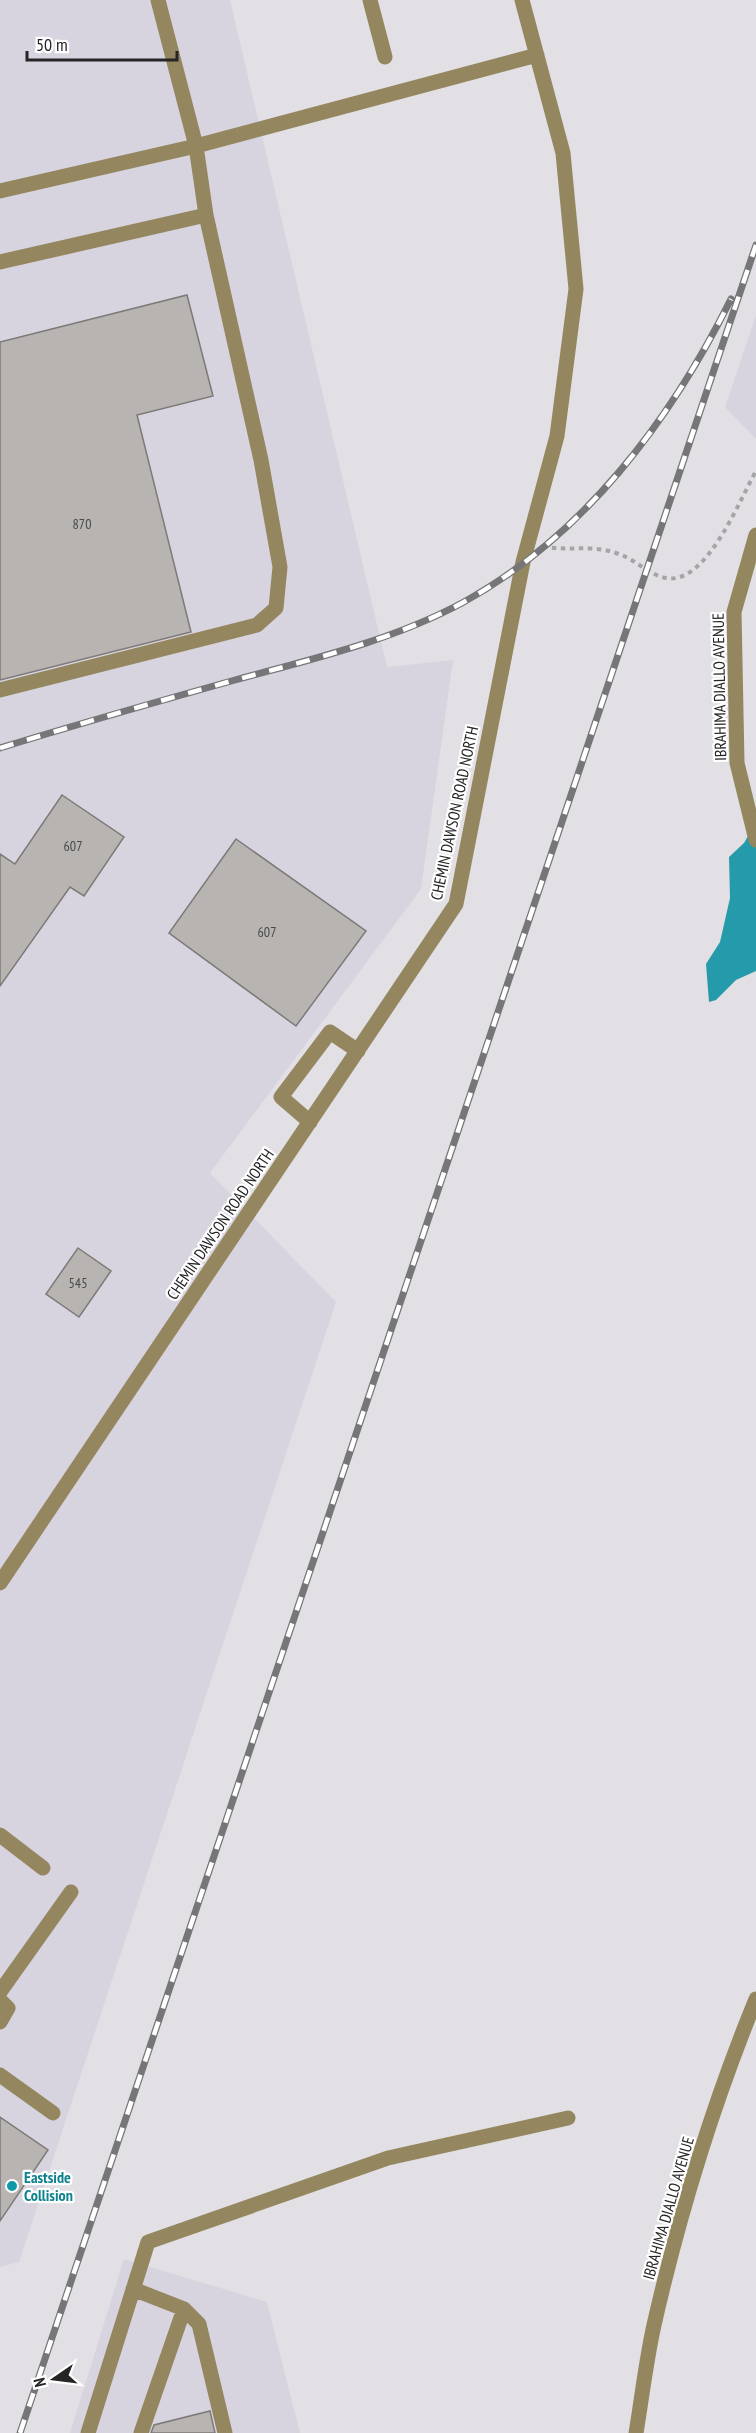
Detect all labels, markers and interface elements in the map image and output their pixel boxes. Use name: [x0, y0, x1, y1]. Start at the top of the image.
scale bar: [27, 24, 177, 62]
text: 50 m: [36, 33, 68, 56]
house number: 870: [73, 515, 91, 533]
street label: IBRAHIMA DIALLO AVENUE: [708, 613, 730, 761]
street label: CHEMIN DAWSON ROAD NORTH: [426, 724, 482, 902]
house number: 607: [64, 837, 82, 855]
house number: 607: [258, 923, 276, 941]
street label: CHEMIN DAWSON ROAD NORTH: [162, 1145, 278, 1303]
house number: 545: [69, 1274, 87, 1292]
street label: IBRAHIMA DIALLO AVENUE: [638, 2134, 698, 2282]
place label: Eastside Collision: [24, 2167, 73, 2205]
marker: Eastside Collision: [5, 2179, 19, 2193]
north arrow: [24, 2349, 84, 2409]
text: N: [29, 2376, 50, 2389]

